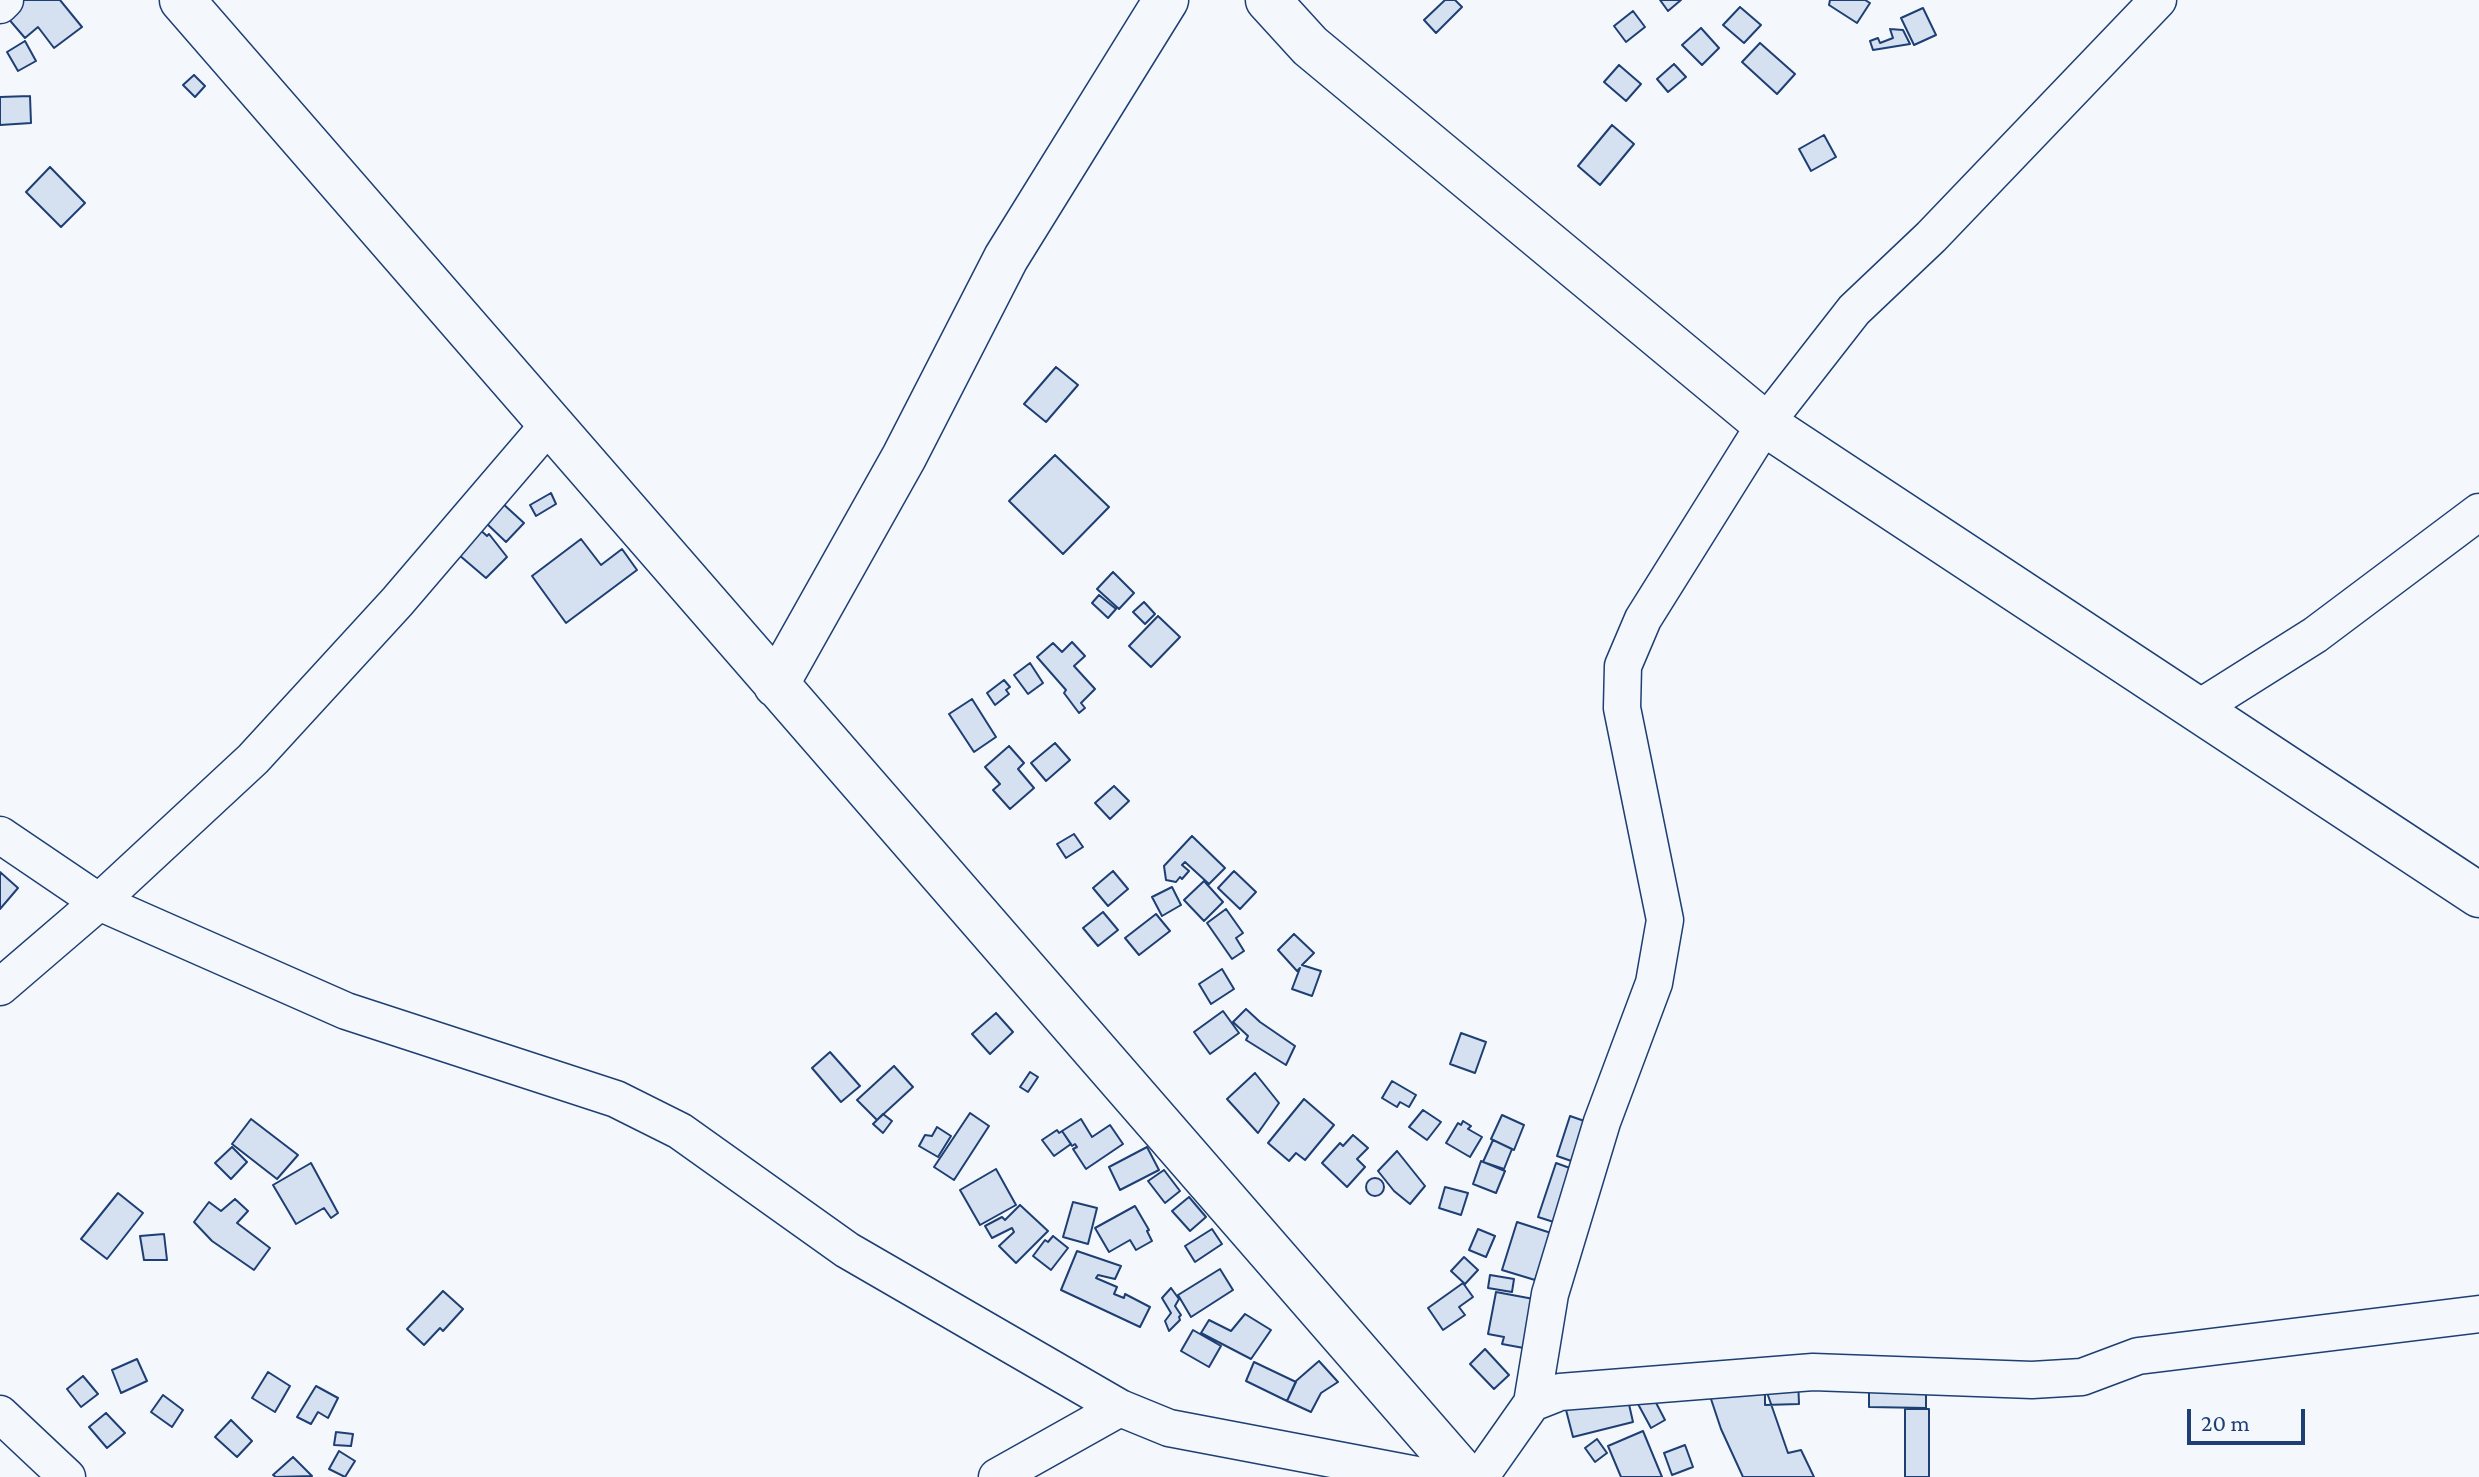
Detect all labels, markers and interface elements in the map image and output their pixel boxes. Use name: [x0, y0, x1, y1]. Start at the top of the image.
scale bar: [2191, 1393, 2309, 1443]
text: 20 m: [2201, 1409, 2250, 1436]

